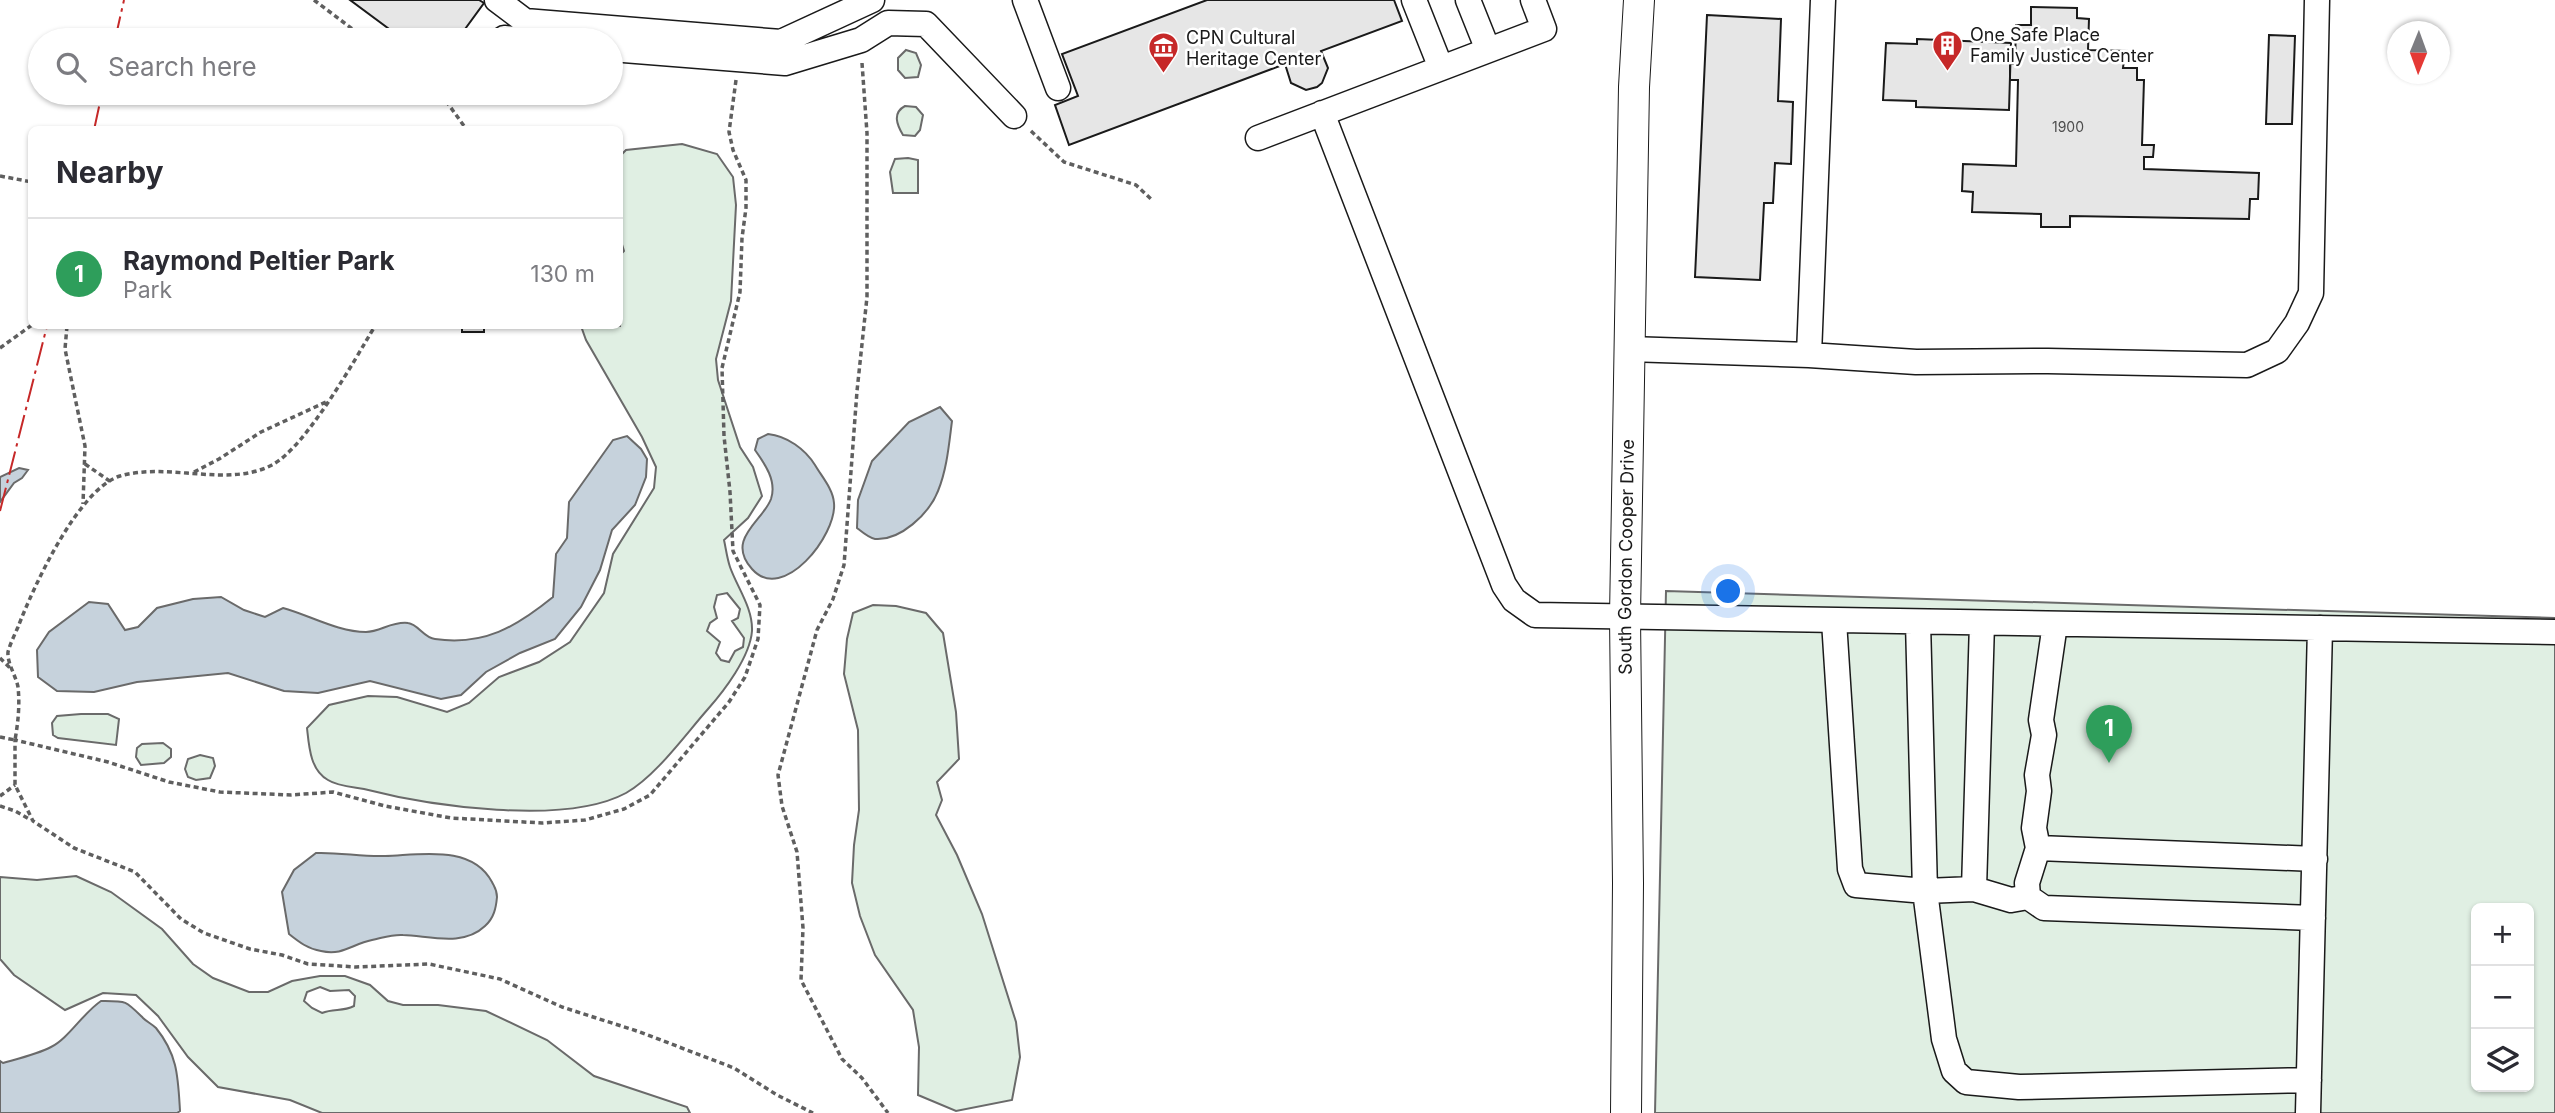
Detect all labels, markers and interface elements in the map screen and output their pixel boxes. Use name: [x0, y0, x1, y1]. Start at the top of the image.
north arrow: [2387, 21, 2450, 84]
place label: One Safe Place Family Justice Center: [1970, 24, 2154, 66]
place label: CPN Cultural Heritage Center: [1186, 27, 1321, 69]
search box: [28, 28, 623, 105]
building icon: One Safe Place Family Justice Center: [1930, 28, 1964, 72]
museum icon: CPN Cultural Heritage Center: [1146, 31, 1180, 75]
icon: search: [52, 48, 90, 86]
text: Search here: [108, 51, 257, 82]
house number: 1900: [2052, 118, 2084, 135]
text: Nearby: [56, 154, 164, 190]
text: Raymond Peltier Park: [123, 245, 395, 276]
text: 1: [74, 260, 84, 288]
text: 130 m: [530, 260, 595, 288]
text: Park: [123, 276, 172, 304]
street label: South Gordon Cooper Drive: [1614, 439, 1638, 675]
your location: [1711, 574, 1745, 608]
pin: 1: [2086, 705, 2132, 763]
map controls: [2471, 903, 2534, 1092]
button: +: [2471, 903, 2534, 966]
button: −: [2471, 966, 2534, 1029]
button: layers: [2471, 1029, 2534, 1092]

